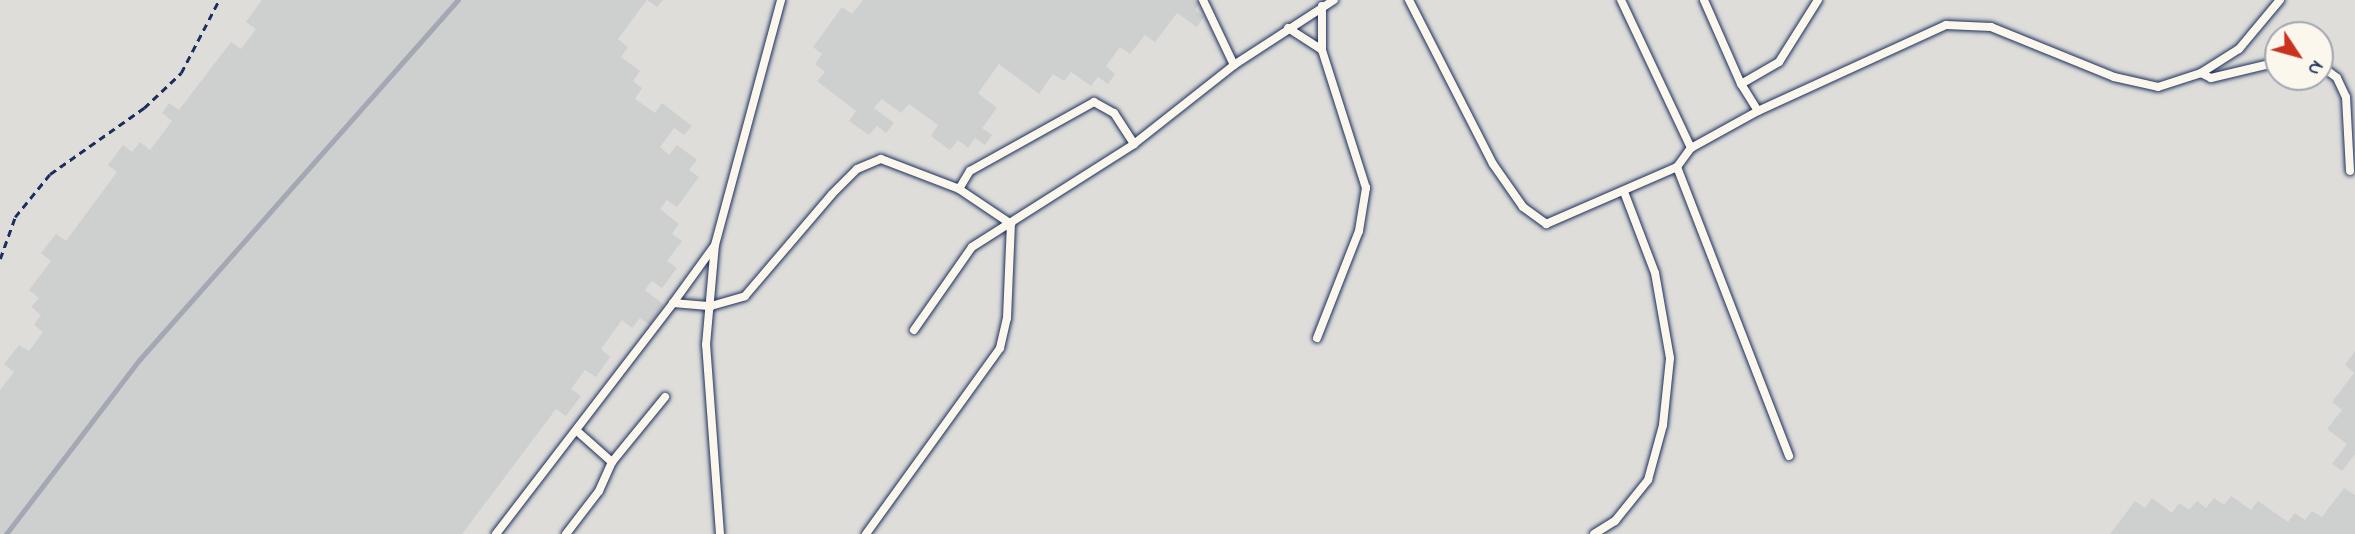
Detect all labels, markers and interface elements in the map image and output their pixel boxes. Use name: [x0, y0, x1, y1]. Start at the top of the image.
north arrow: [2264, 21, 2334, 91]
text: N: [2300, 54, 2329, 81]

